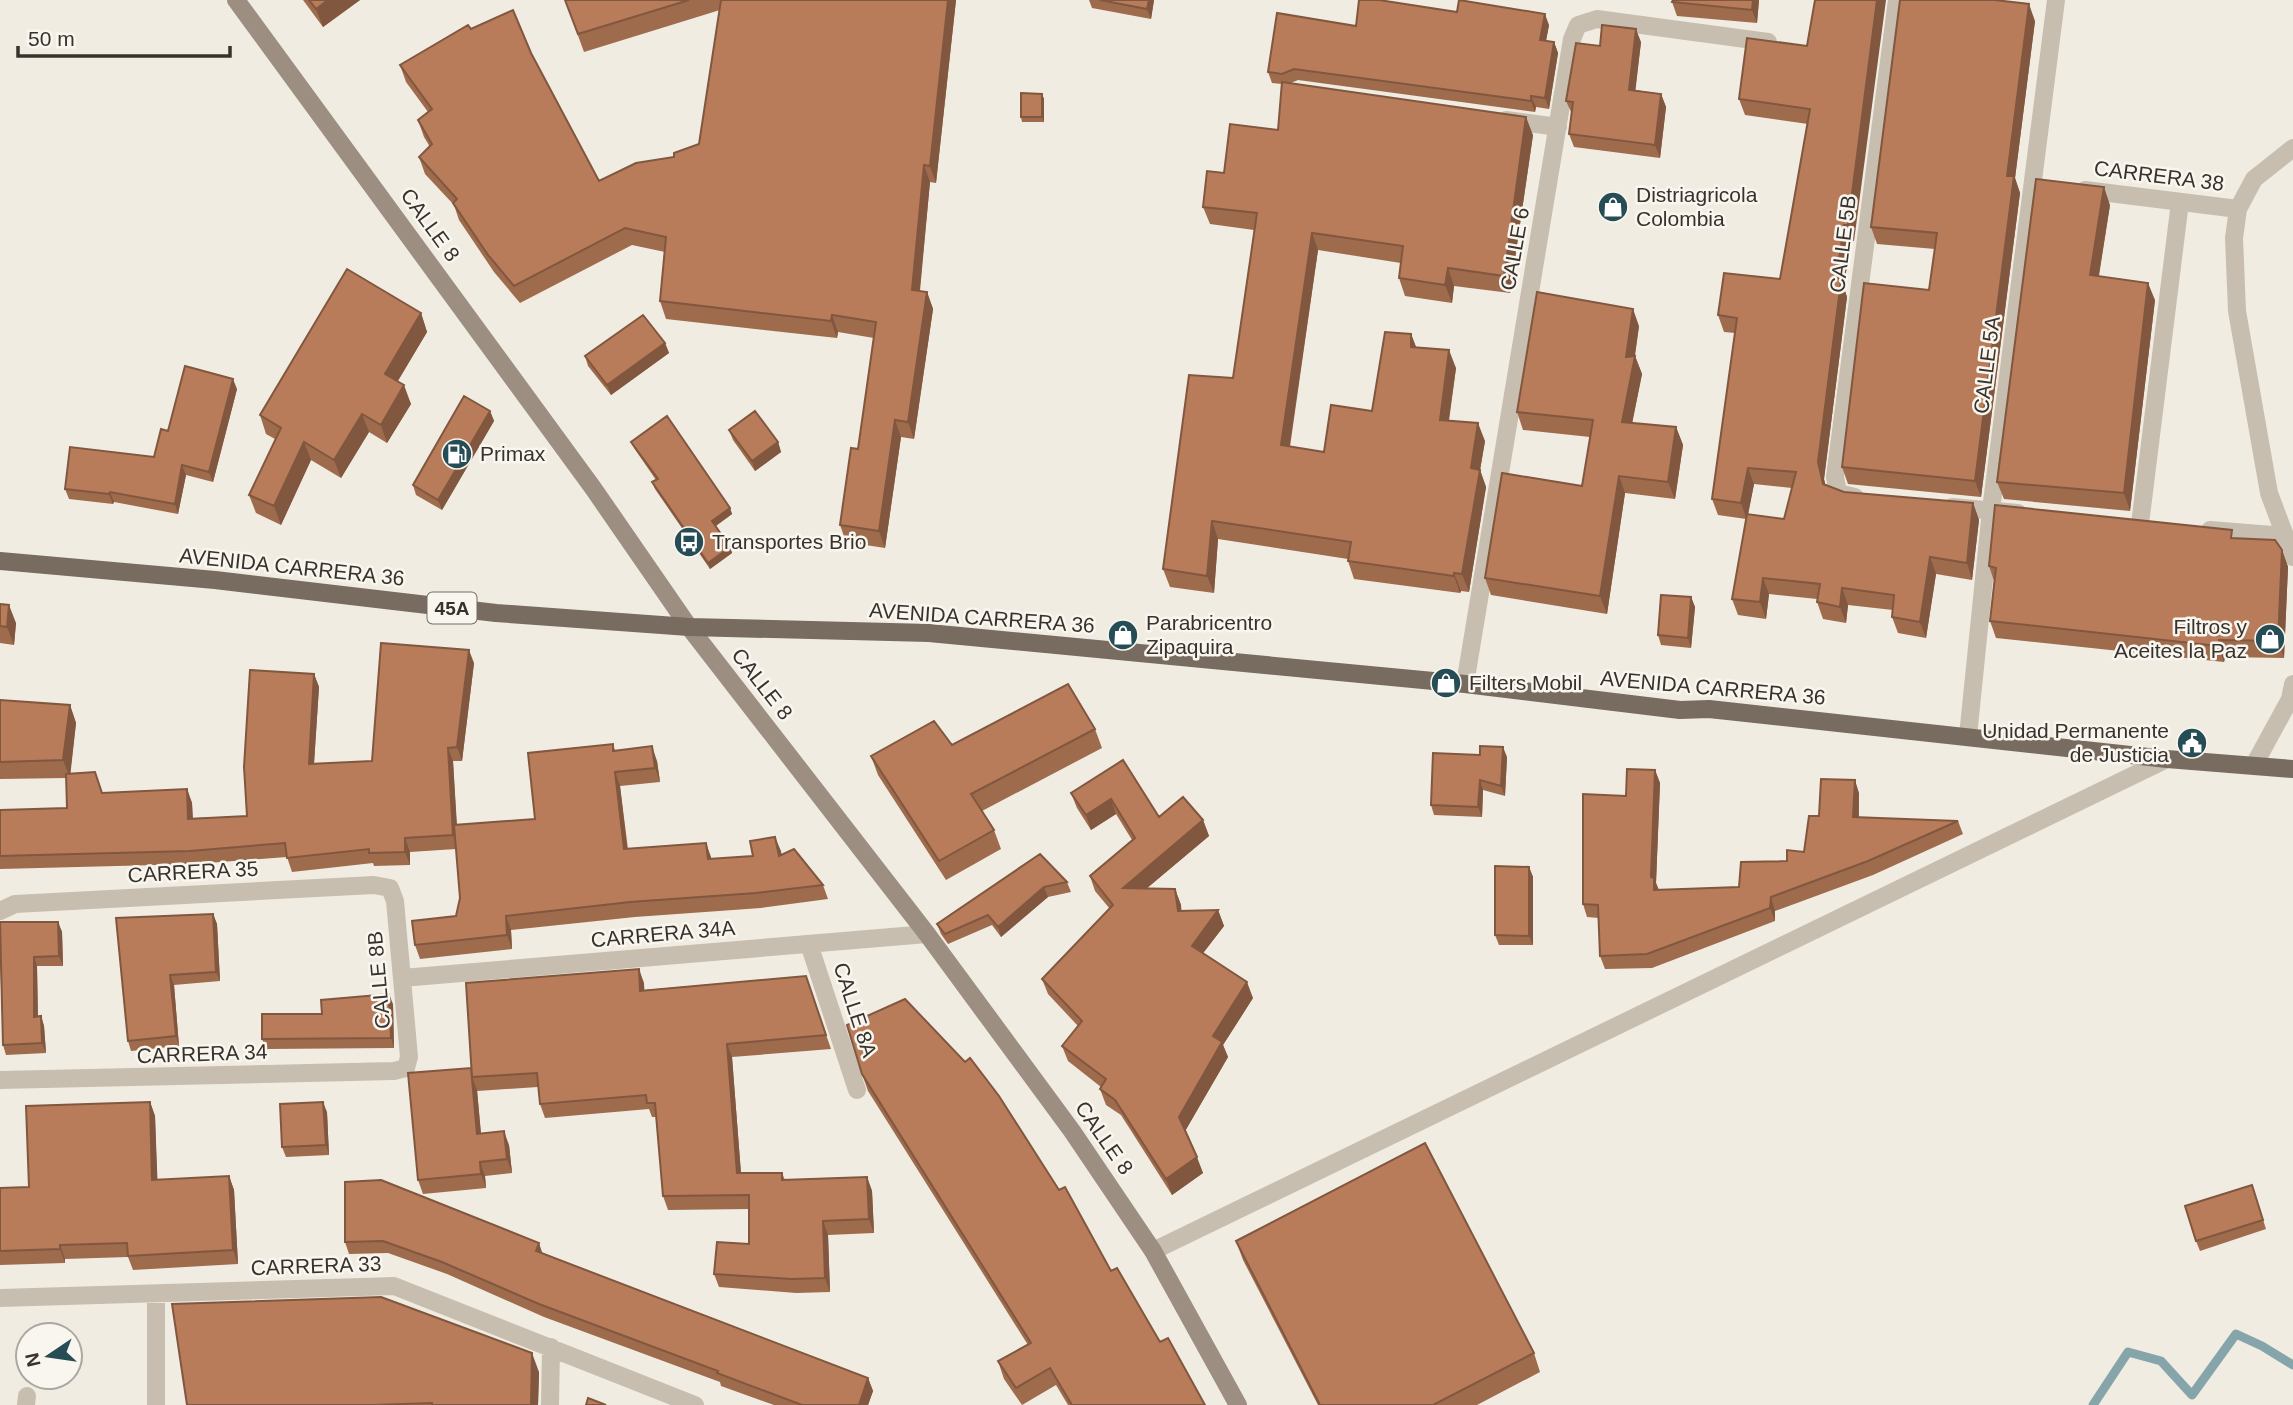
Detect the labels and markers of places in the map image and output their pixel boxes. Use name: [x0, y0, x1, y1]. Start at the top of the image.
place label: Distriagricola Colombia: [1636, 183, 1758, 230]
shop icon: Distriagricola Colombia: [1596, 190, 1630, 224]
fuel station icon: Primax: [440, 437, 474, 471]
place label: Primax: [480, 442, 546, 465]
bus stop icon: Transportes Brio: [672, 525, 706, 559]
place label: Transportes Brio: [712, 530, 866, 553]
place label: Parabricentro Zipaquira: [1146, 611, 1272, 658]
place label: Filtros y Aceites la Paz: [2114, 615, 2248, 662]
shop icon: Parabricentro Zipaquira: [1106, 618, 1140, 652]
shop icon: Filtros y Aceites la Paz: [2253, 622, 2287, 656]
shop icon: Filters Mobil: [1429, 666, 1463, 700]
place label: Filters Mobil: [1469, 671, 1582, 694]
place label: Unidad Permanente de Justicia: [1982, 719, 2169, 766]
public building icon: Unidad Permanente de Justicia: [2175, 726, 2209, 760]

